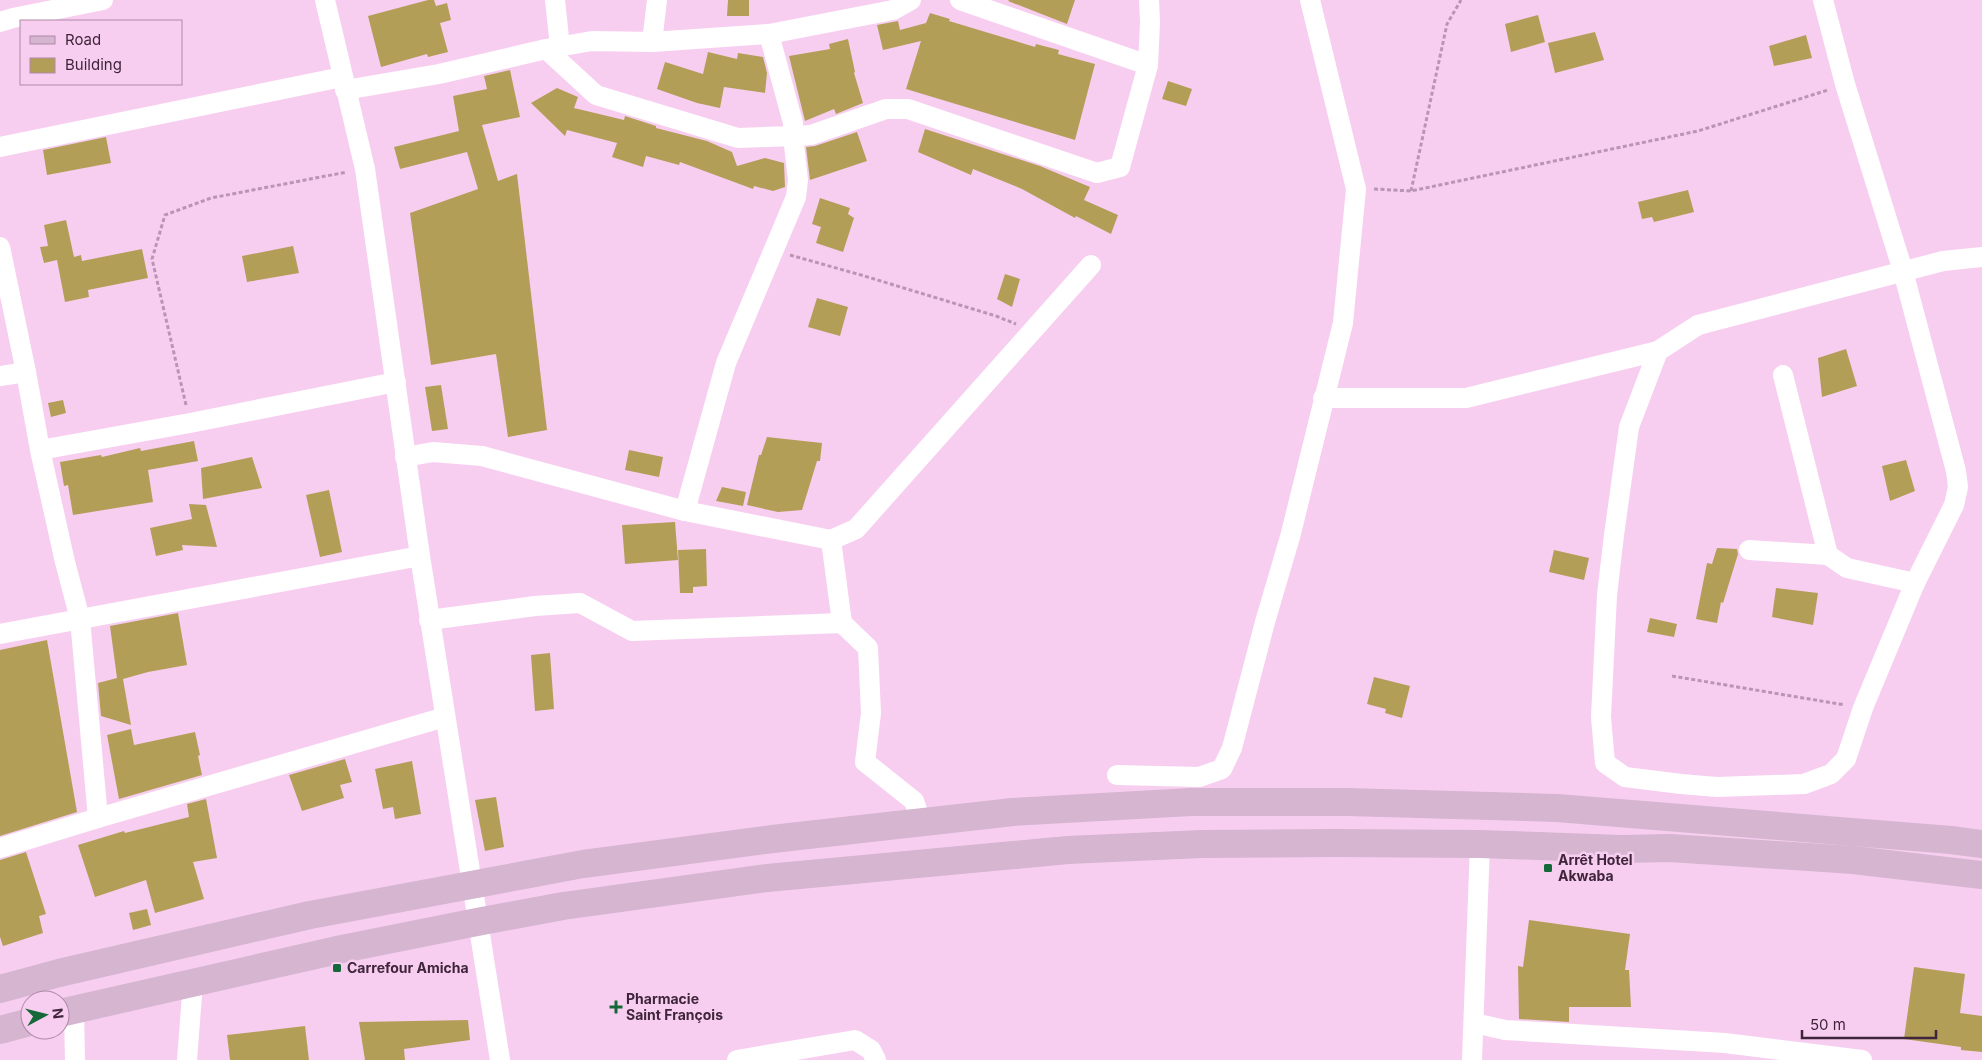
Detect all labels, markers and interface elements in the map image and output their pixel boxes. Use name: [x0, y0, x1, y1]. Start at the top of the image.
legend: [20, 20, 182, 85]
text: Road: [65, 30, 101, 49]
text: Building: [65, 55, 122, 74]
place label: Arrêt Hotel Akwaba: [1558, 851, 1633, 884]
marker: Arrêt Hotel Akwaba: [1542, 862, 1554, 874]
place label: Carrefour Amicha: [347, 959, 469, 976]
marker: Carrefour Amicha: [331, 962, 343, 974]
north arrow: [20, 990, 70, 1040]
place label: Pharmacie Saint François: [626, 990, 723, 1023]
marker: Pharmacie Saint François: [610, 1001, 622, 1013]
text: N: [49, 1007, 67, 1020]
scale bar: [1802, 1008, 1936, 1040]
text: 50 m: [1810, 1015, 1846, 1034]

